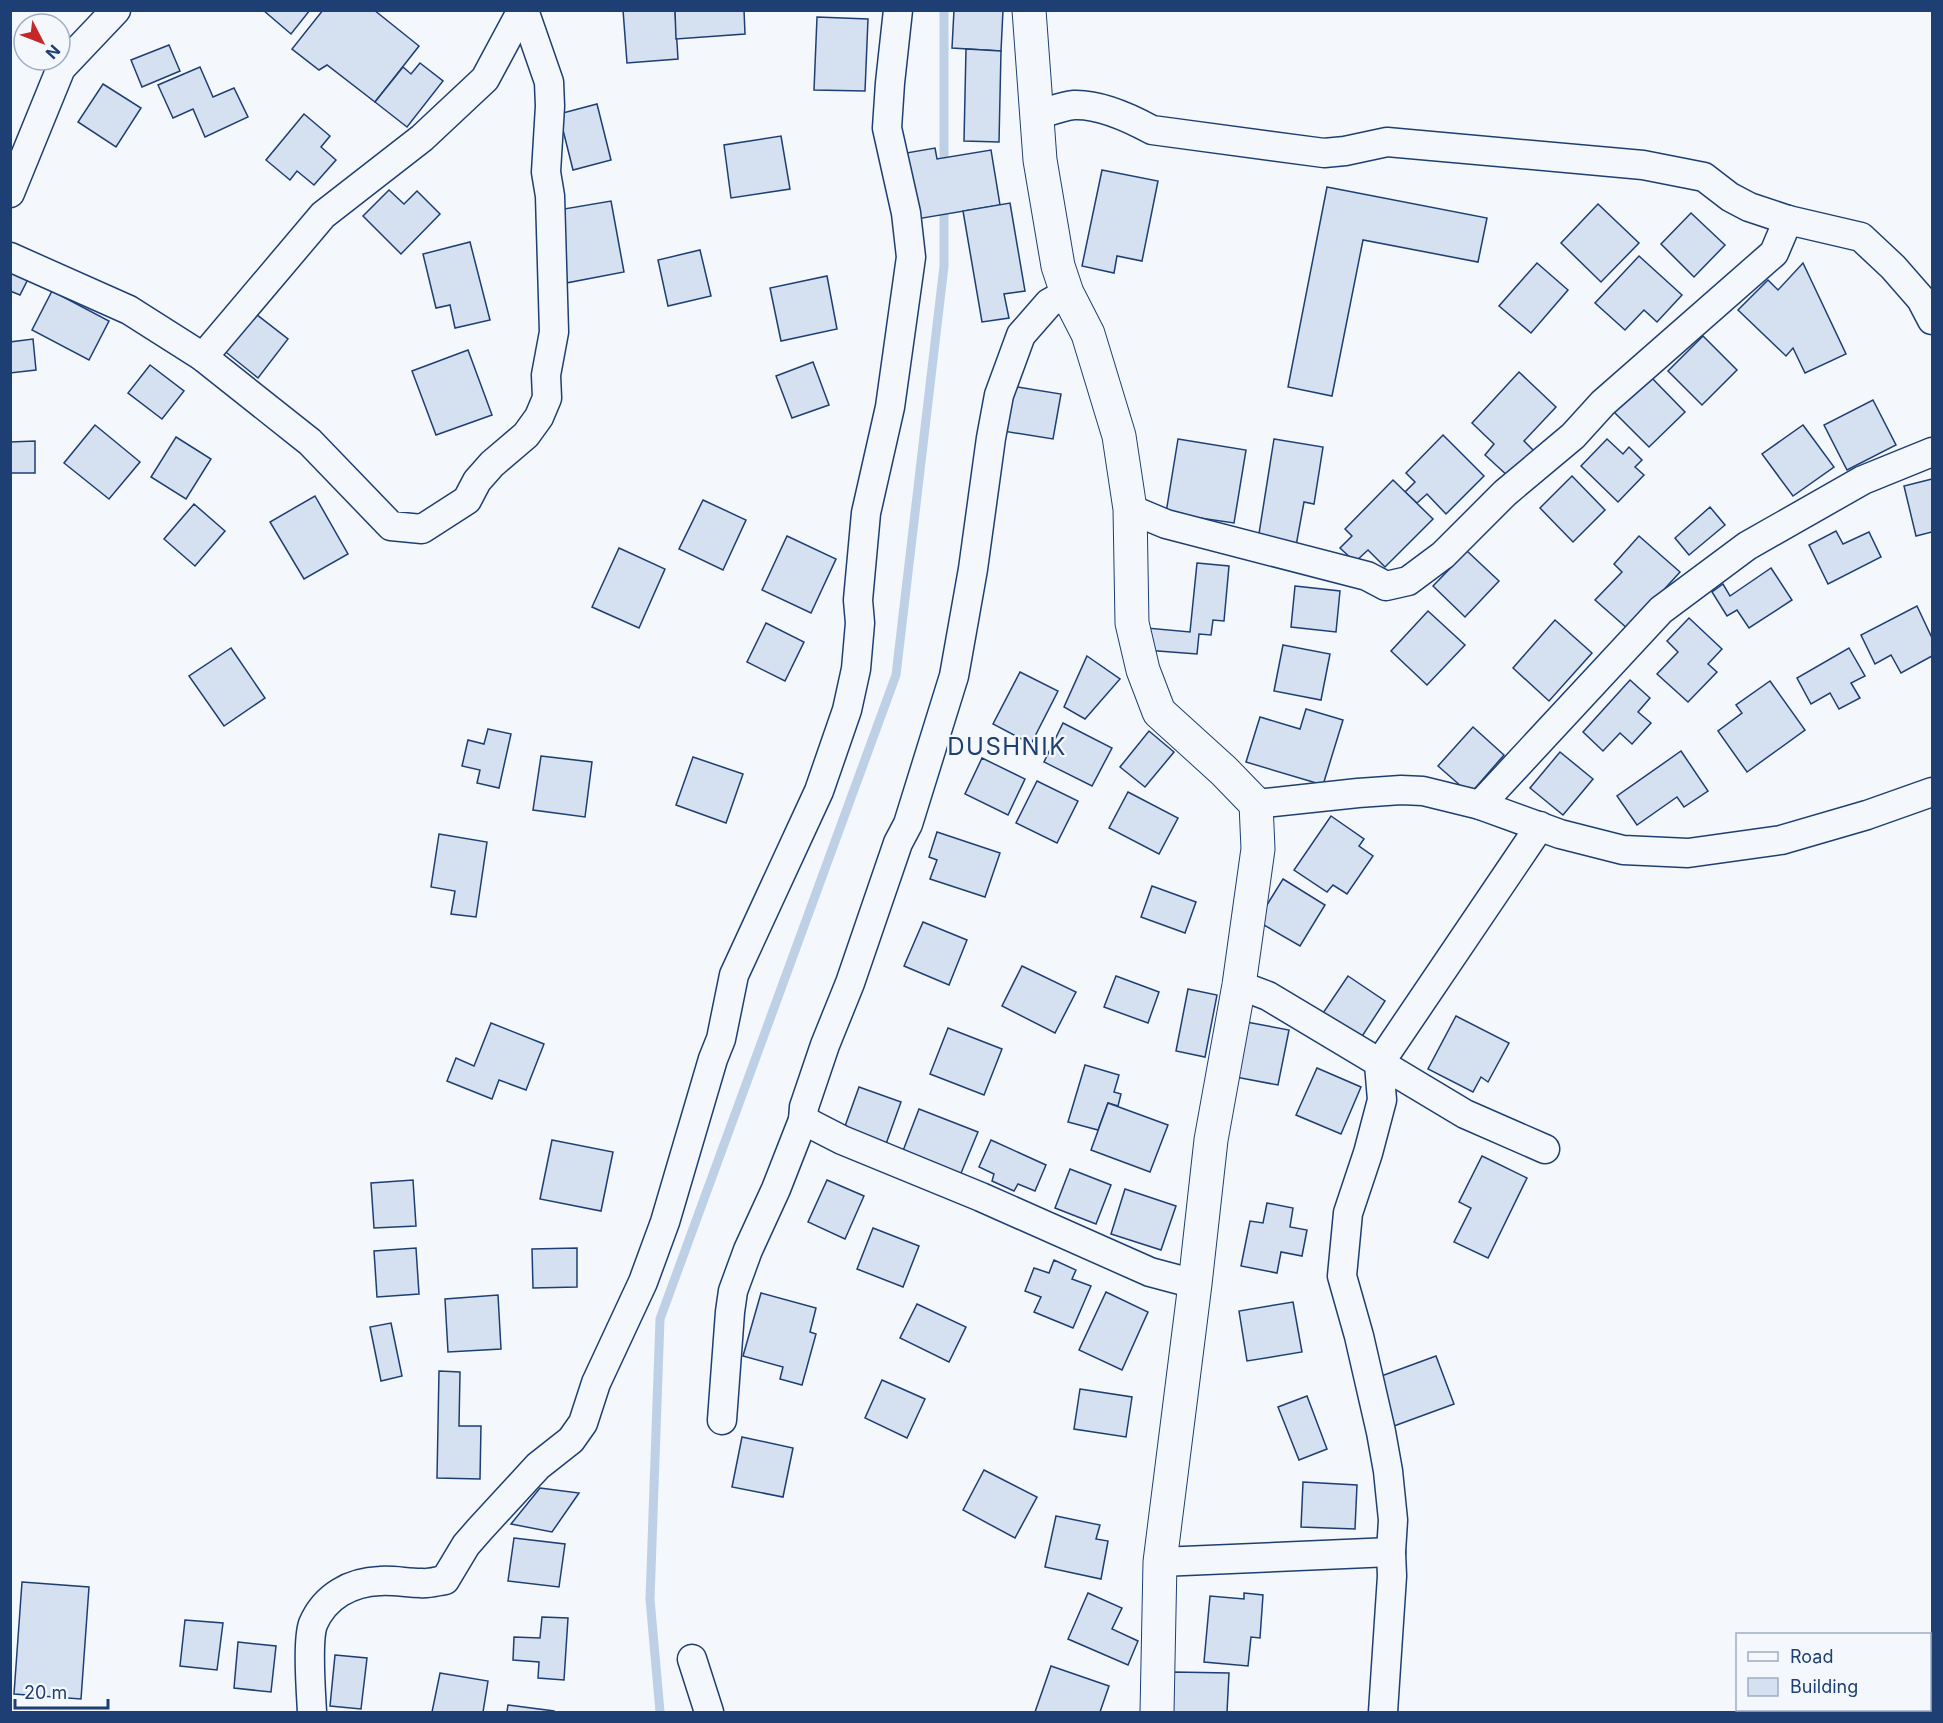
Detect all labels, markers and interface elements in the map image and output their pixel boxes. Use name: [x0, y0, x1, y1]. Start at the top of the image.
north arrow: [12, 12, 72, 72]
text: N: [42, 41, 65, 63]
district label: DUSHNIK: [947, 732, 1067, 761]
legend: [1736, 1633, 1931, 1711]
text: Road: [1790, 1646, 1833, 1667]
scale bar: [15, 1672, 108, 1710]
text: Building: [1790, 1676, 1858, 1697]
text: 20 m: [24, 1682, 67, 1703]

